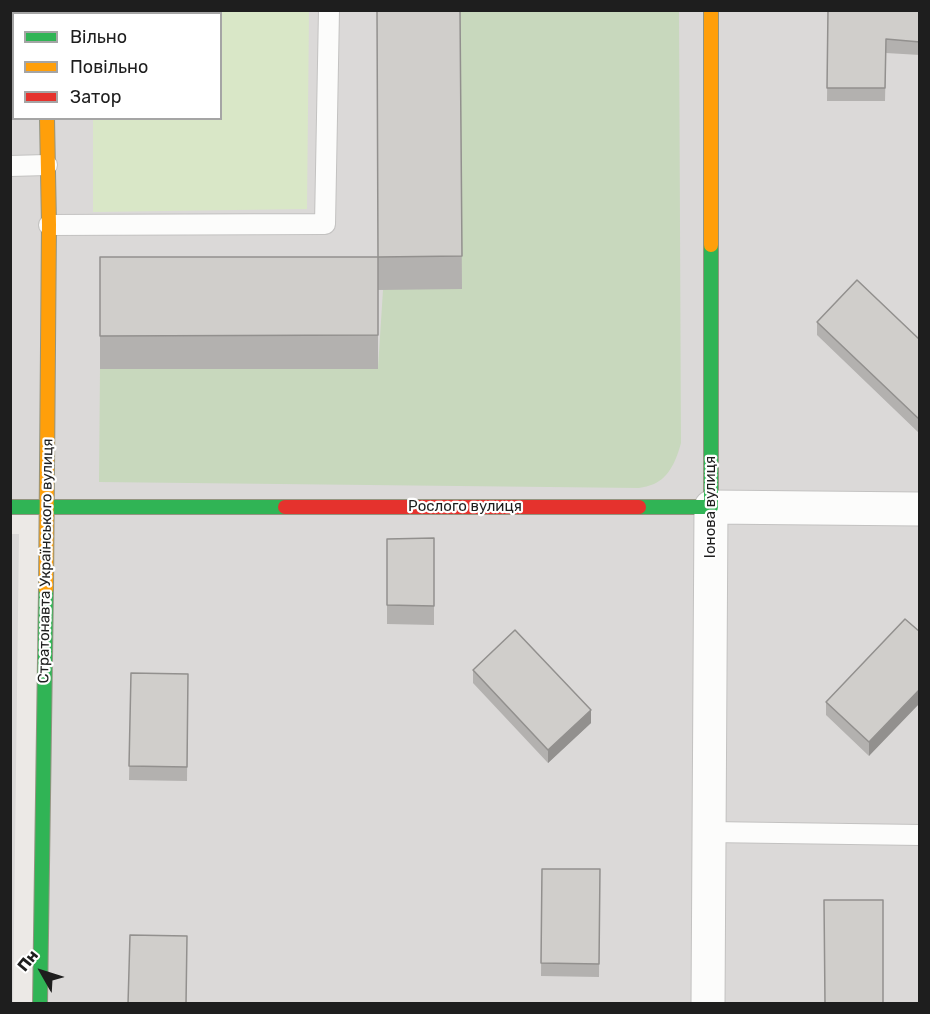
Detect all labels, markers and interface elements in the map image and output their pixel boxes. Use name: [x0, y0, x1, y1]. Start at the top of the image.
legend: [12, 12, 222, 120]
text: Вільно: [70, 26, 127, 48]
text: Повільно: [70, 56, 148, 78]
text: Затор: [70, 86, 121, 108]
street label: Стратонавта Українського вулиця: [35, 438, 57, 684]
street label: Іонова вулиця: [702, 456, 720, 558]
street label: Рослого вулиця: [408, 498, 522, 516]
north arrow: [12, 942, 72, 1002]
text: Пн: [13, 946, 42, 975]

